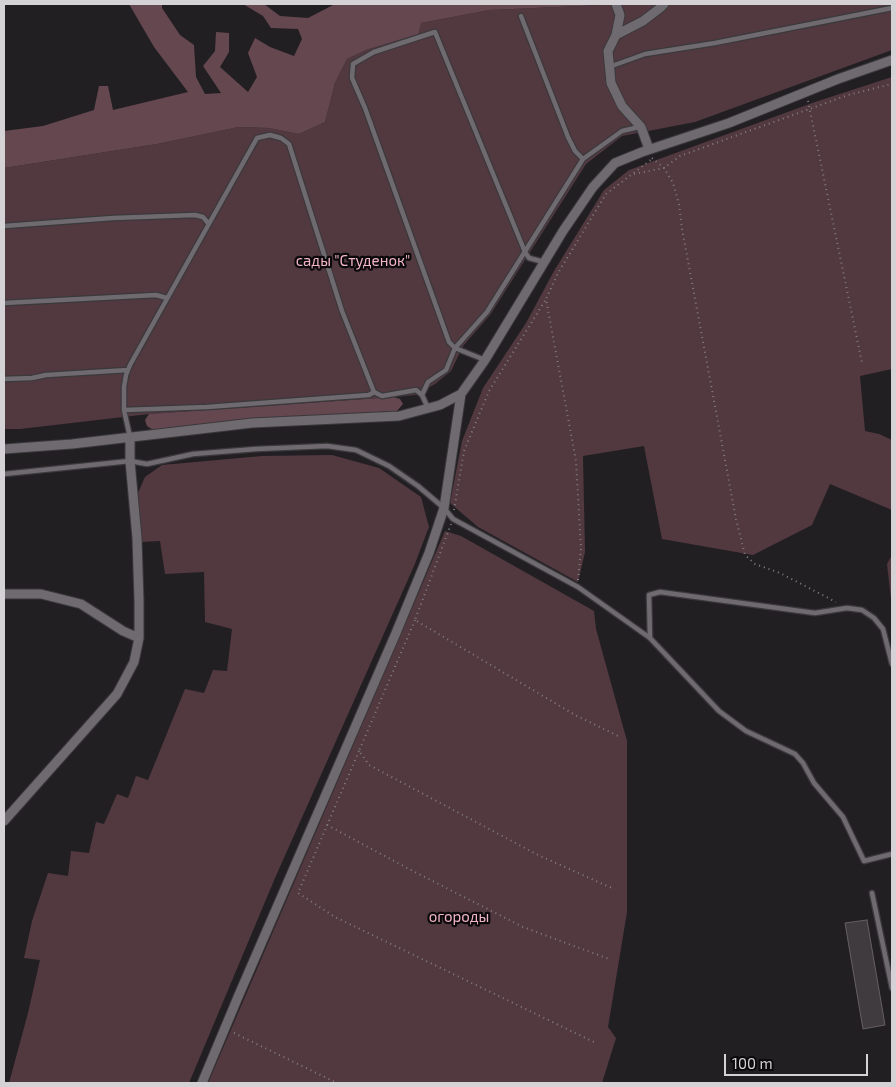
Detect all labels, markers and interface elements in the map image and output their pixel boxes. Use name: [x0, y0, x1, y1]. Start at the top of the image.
park label: сады "Студенок": [296, 252, 410, 270]
park label: огороды: [429, 908, 489, 926]
scale bar: [726, 1044, 870, 1076]
text: 100 m: [732, 1054, 773, 1072]

